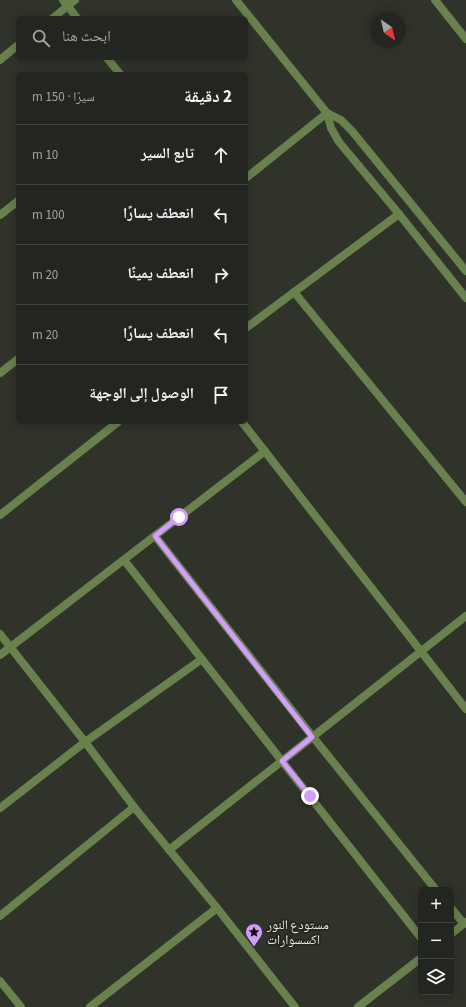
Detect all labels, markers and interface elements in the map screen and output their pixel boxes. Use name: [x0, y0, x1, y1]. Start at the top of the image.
north arrow: [370, 12, 406, 48]
search box: [16, 16, 248, 60]
text: ابحث هنا: [62, 26, 111, 47]
icon: search: [30, 27, 52, 49]
text: 2 دقيقة: [184, 85, 232, 109]
text: سيرًا · 150 m: [32, 88, 95, 106]
text: تابع السير: [141, 143, 194, 164]
icon: ahead: [210, 144, 232, 166]
text: 10 m: [32, 146, 58, 164]
text: انعطف يسارًا: [123, 203, 194, 224]
icon: left: [210, 204, 232, 226]
text: 100 m: [32, 206, 65, 224]
text: انعطف يمينًا: [127, 263, 194, 284]
icon: right: [210, 264, 232, 286]
text: 20 m: [32, 266, 58, 284]
text: انعطف يسارًا: [123, 323, 194, 344]
icon: left: [210, 324, 232, 346]
text: 20 m: [32, 326, 58, 344]
text: الوصول إلى الوجهة: [89, 383, 194, 404]
icon: arrive: [210, 384, 232, 406]
route start: [170, 508, 188, 526]
route end: [301, 787, 319, 805]
map controls: [418, 887, 454, 995]
button: +: [418, 887, 454, 923]
place label: مستودع النور اكسسوارات: [266, 916, 329, 949]
place icon: مستودع النور اكسسوارات: [244, 922, 264, 947]
button: −: [418, 923, 454, 959]
button: layers: [418, 959, 454, 995]

